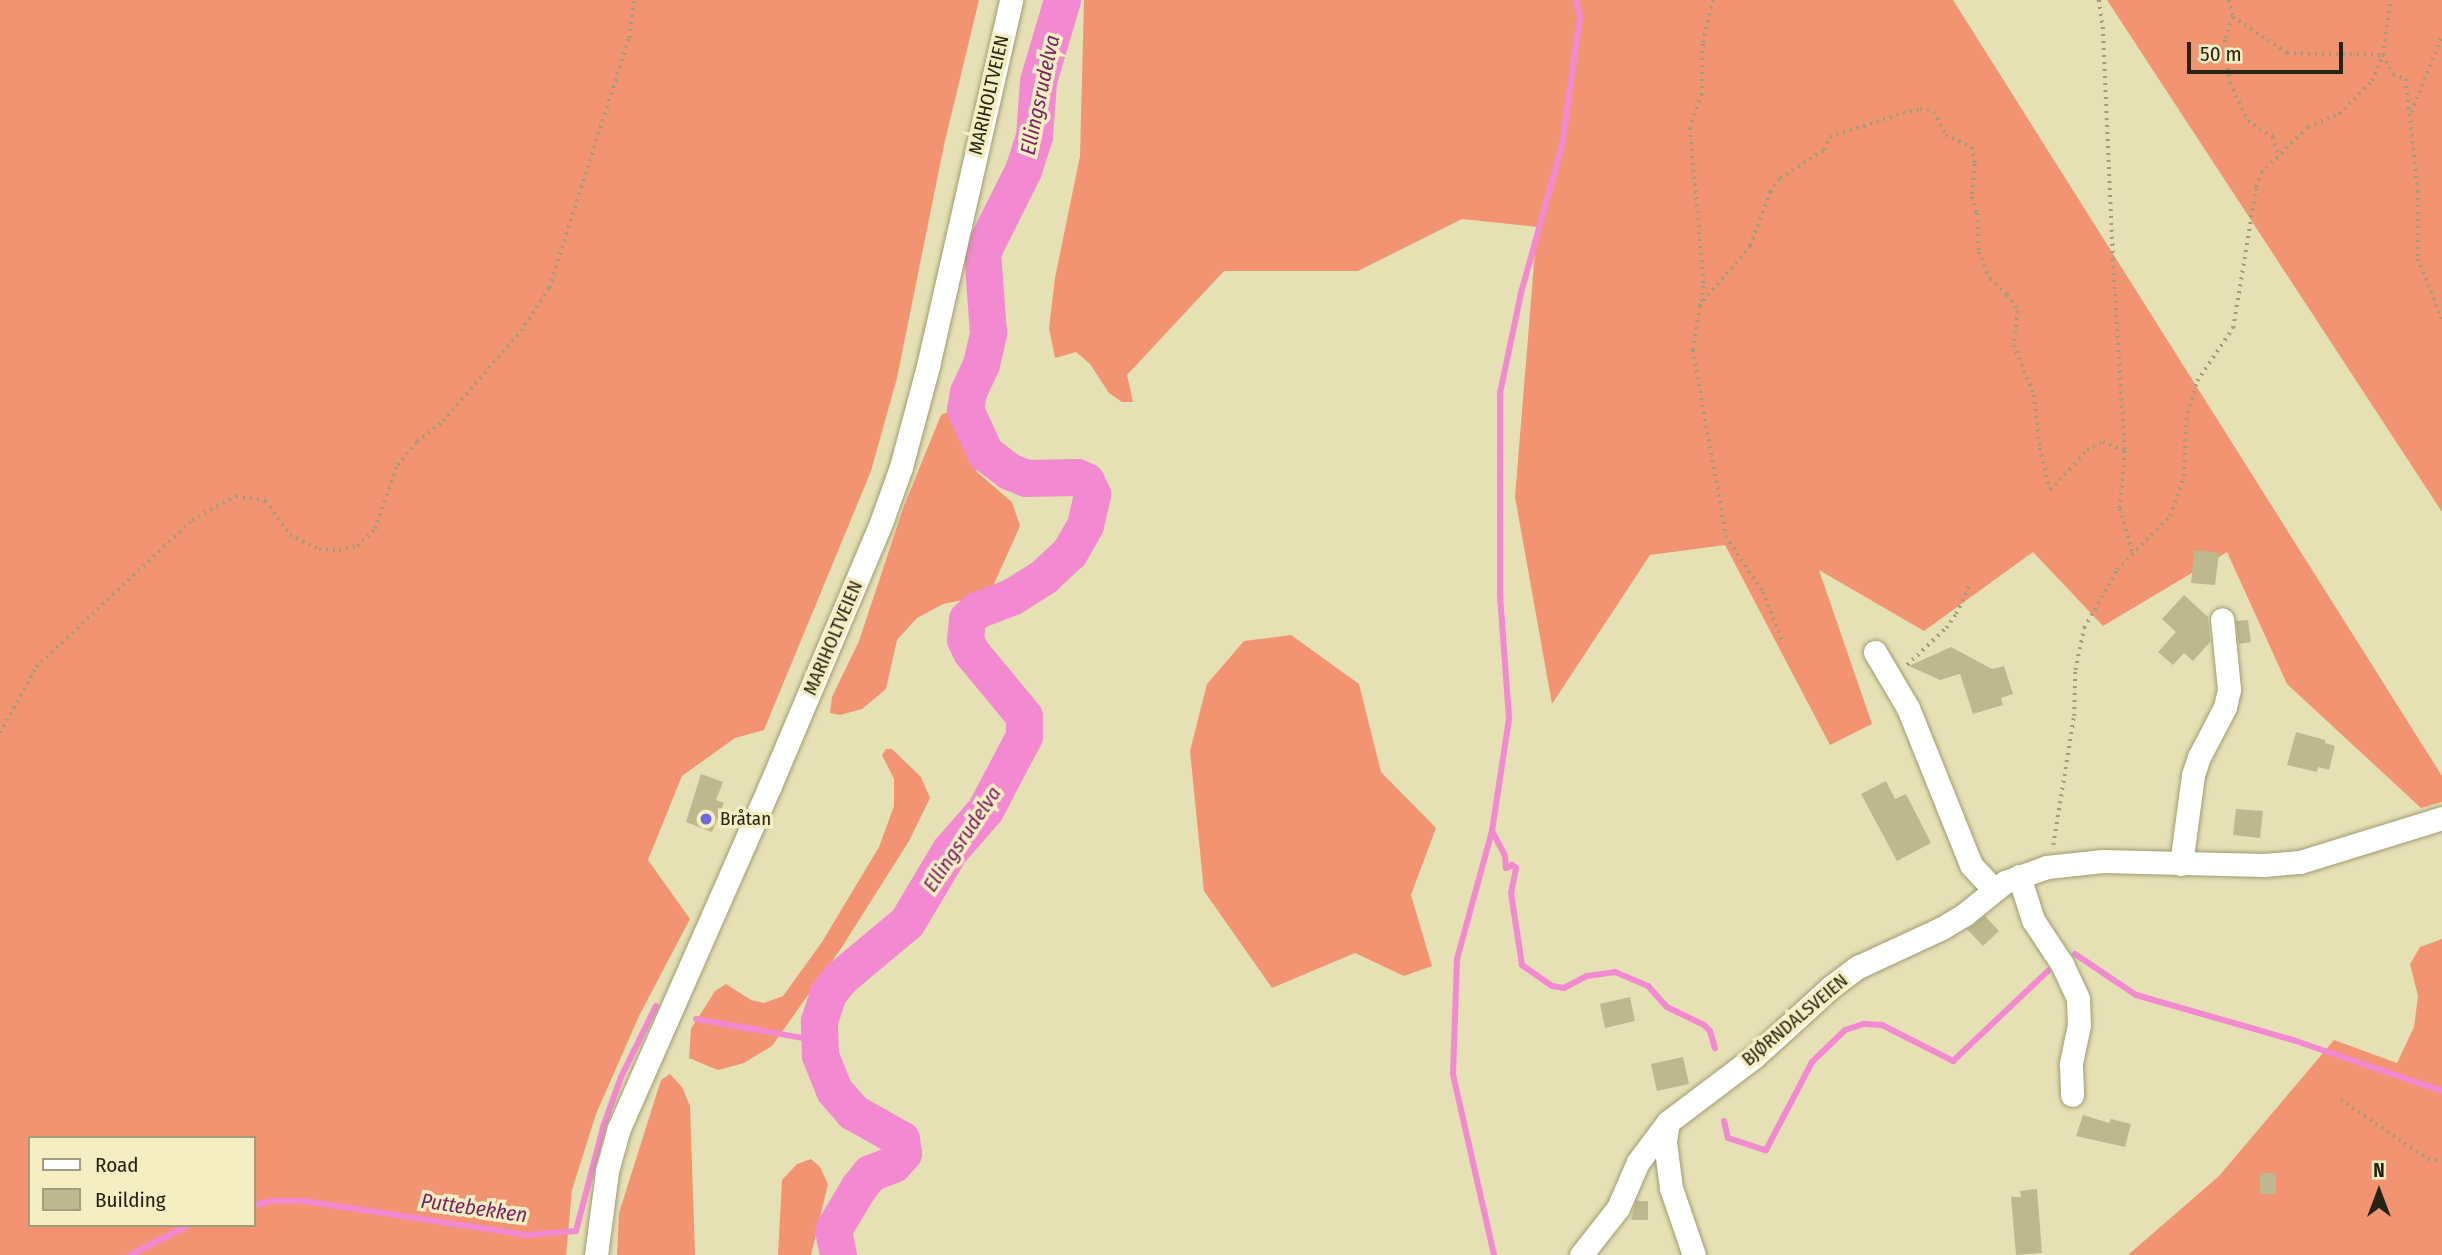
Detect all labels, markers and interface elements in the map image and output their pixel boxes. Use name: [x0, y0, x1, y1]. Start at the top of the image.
scale bar: [2190, 28, 2346, 72]
street label: MARIHOLTVEIEN: [964, 33, 1014, 157]
water label: Ellingsrudelva: [1015, 33, 1065, 157]
text: 50 m: [2200, 41, 2242, 67]
street label: MARIHOLTVEIEN: [799, 577, 867, 699]
water label: Ellingsrudelva: [918, 782, 1006, 896]
place label: Bråtan: [720, 808, 771, 830]
marker: Bråtan: [698, 811, 714, 827]
street label: BJØRNDALSVEIEN: [1737, 969, 1853, 1071]
legend: [28, 1136, 256, 1227]
text: Road: [95, 1152, 139, 1178]
north arrow: [2344, 1157, 2414, 1227]
text: N: [2373, 1159, 2385, 1182]
text: Building: [95, 1187, 166, 1213]
water label: Puttebekken: [419, 1188, 529, 1228]

